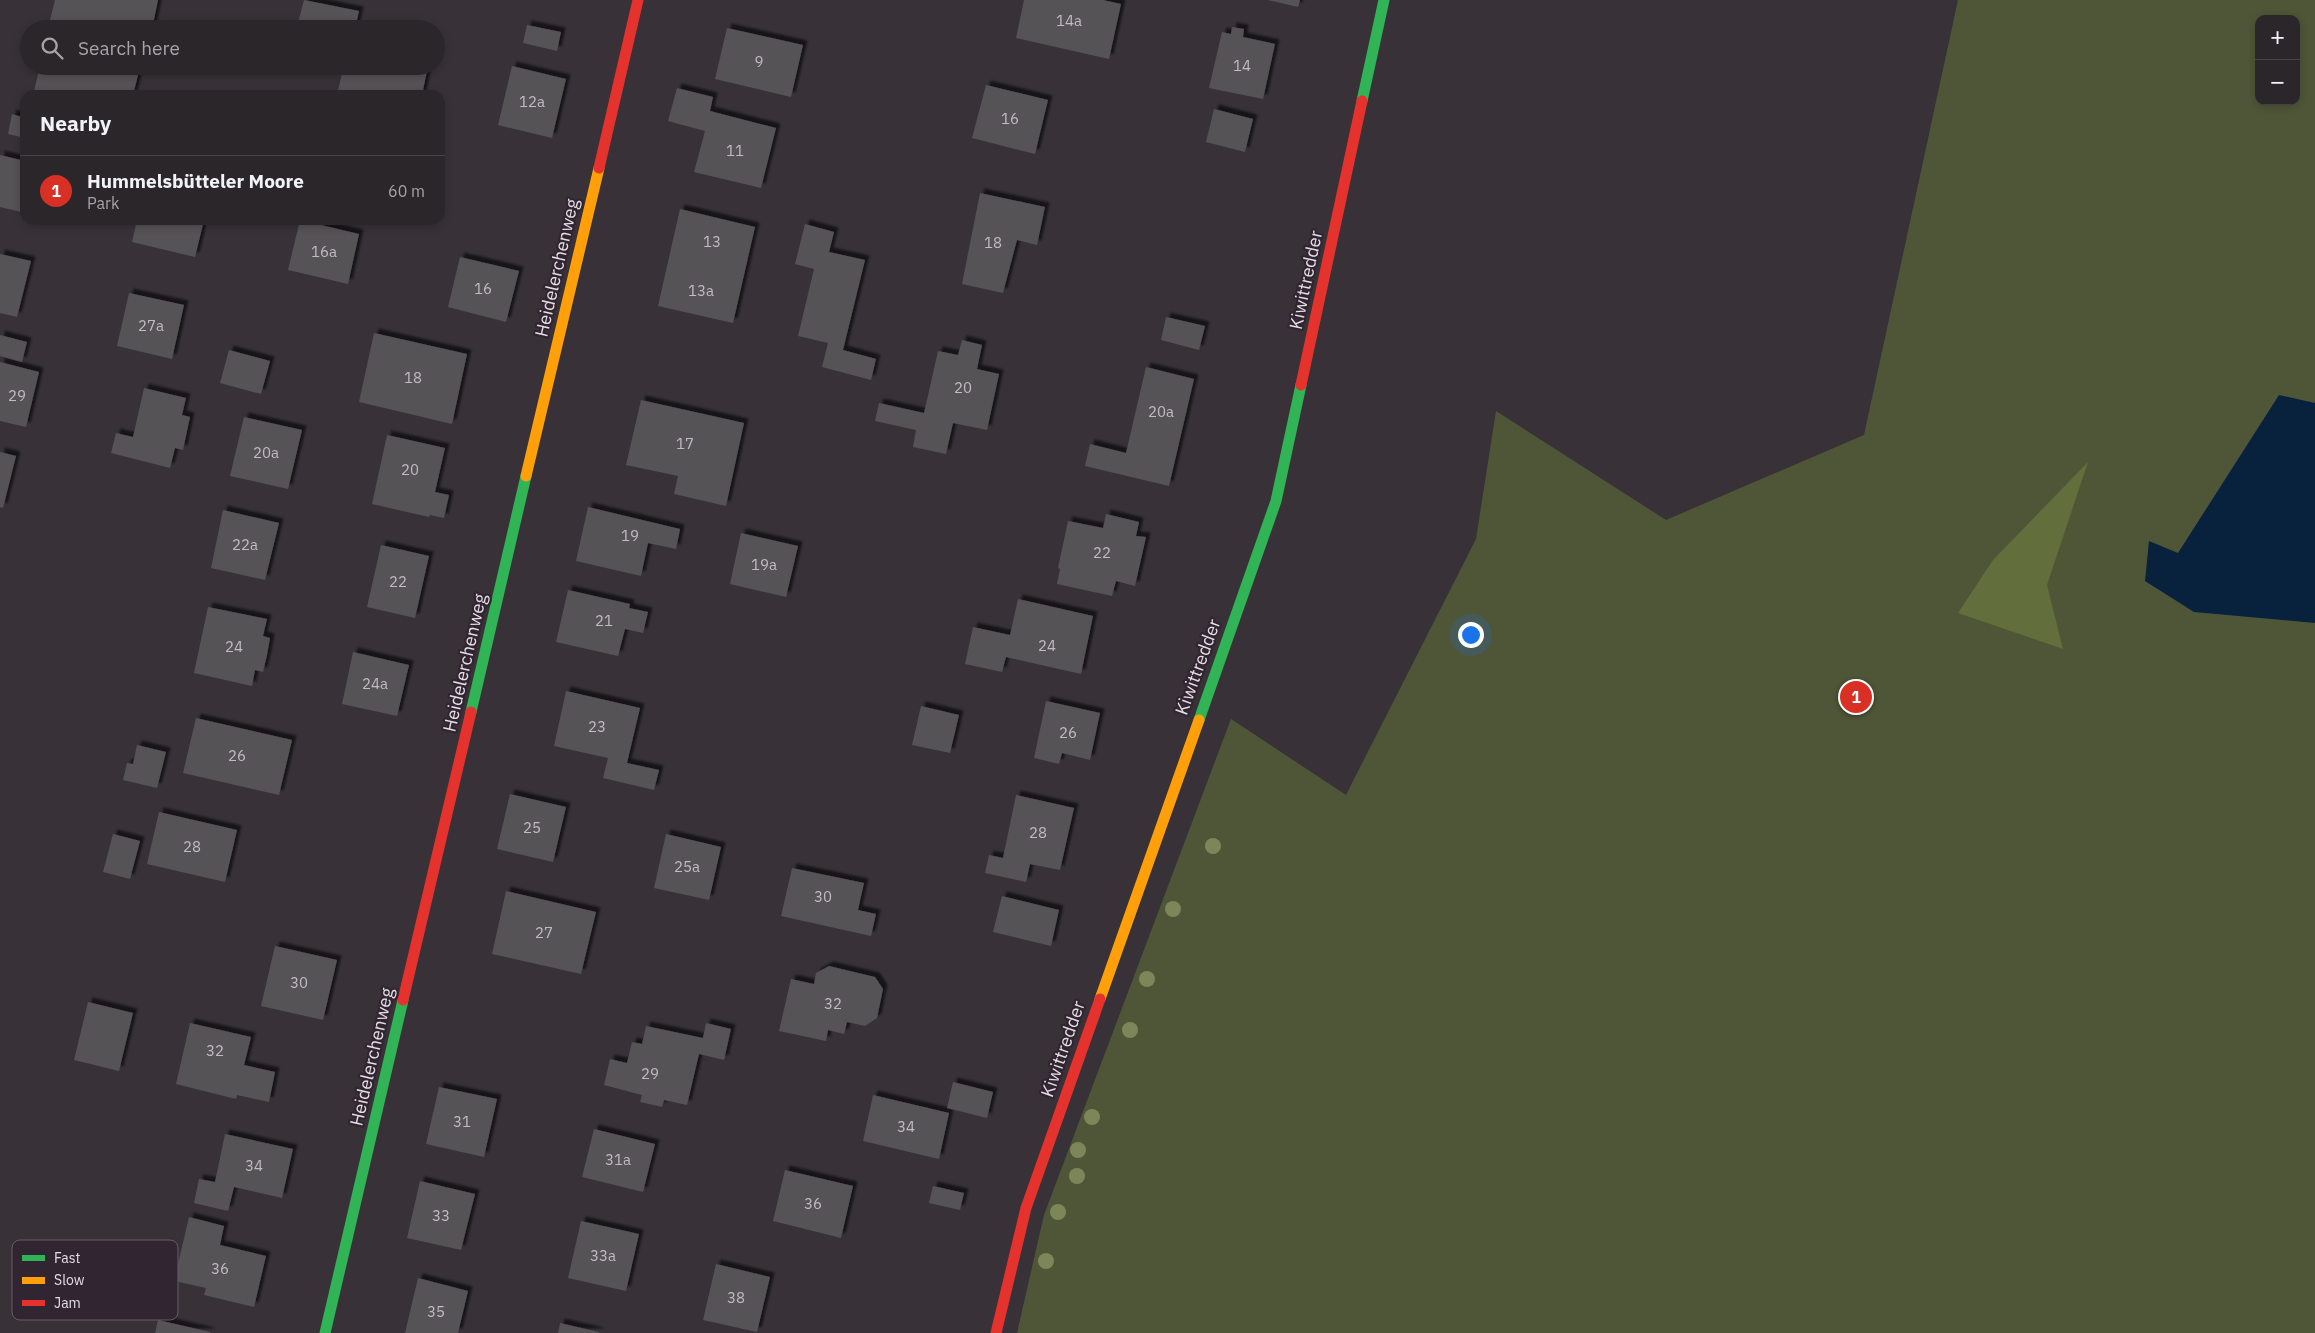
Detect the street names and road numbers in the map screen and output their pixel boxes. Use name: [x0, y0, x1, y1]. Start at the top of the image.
street label: Heidelerchenweg: [529, 196, 584, 339]
street label: Kiwittredder: [1284, 228, 1327, 331]
street label: Heidelerchenweg: [437, 591, 492, 734]
street label: Kiwittredder: [1170, 615, 1226, 718]
street label: Heidelerchenweg: [344, 985, 399, 1128]
street label: Kiwittredder: [1035, 997, 1090, 1100]

